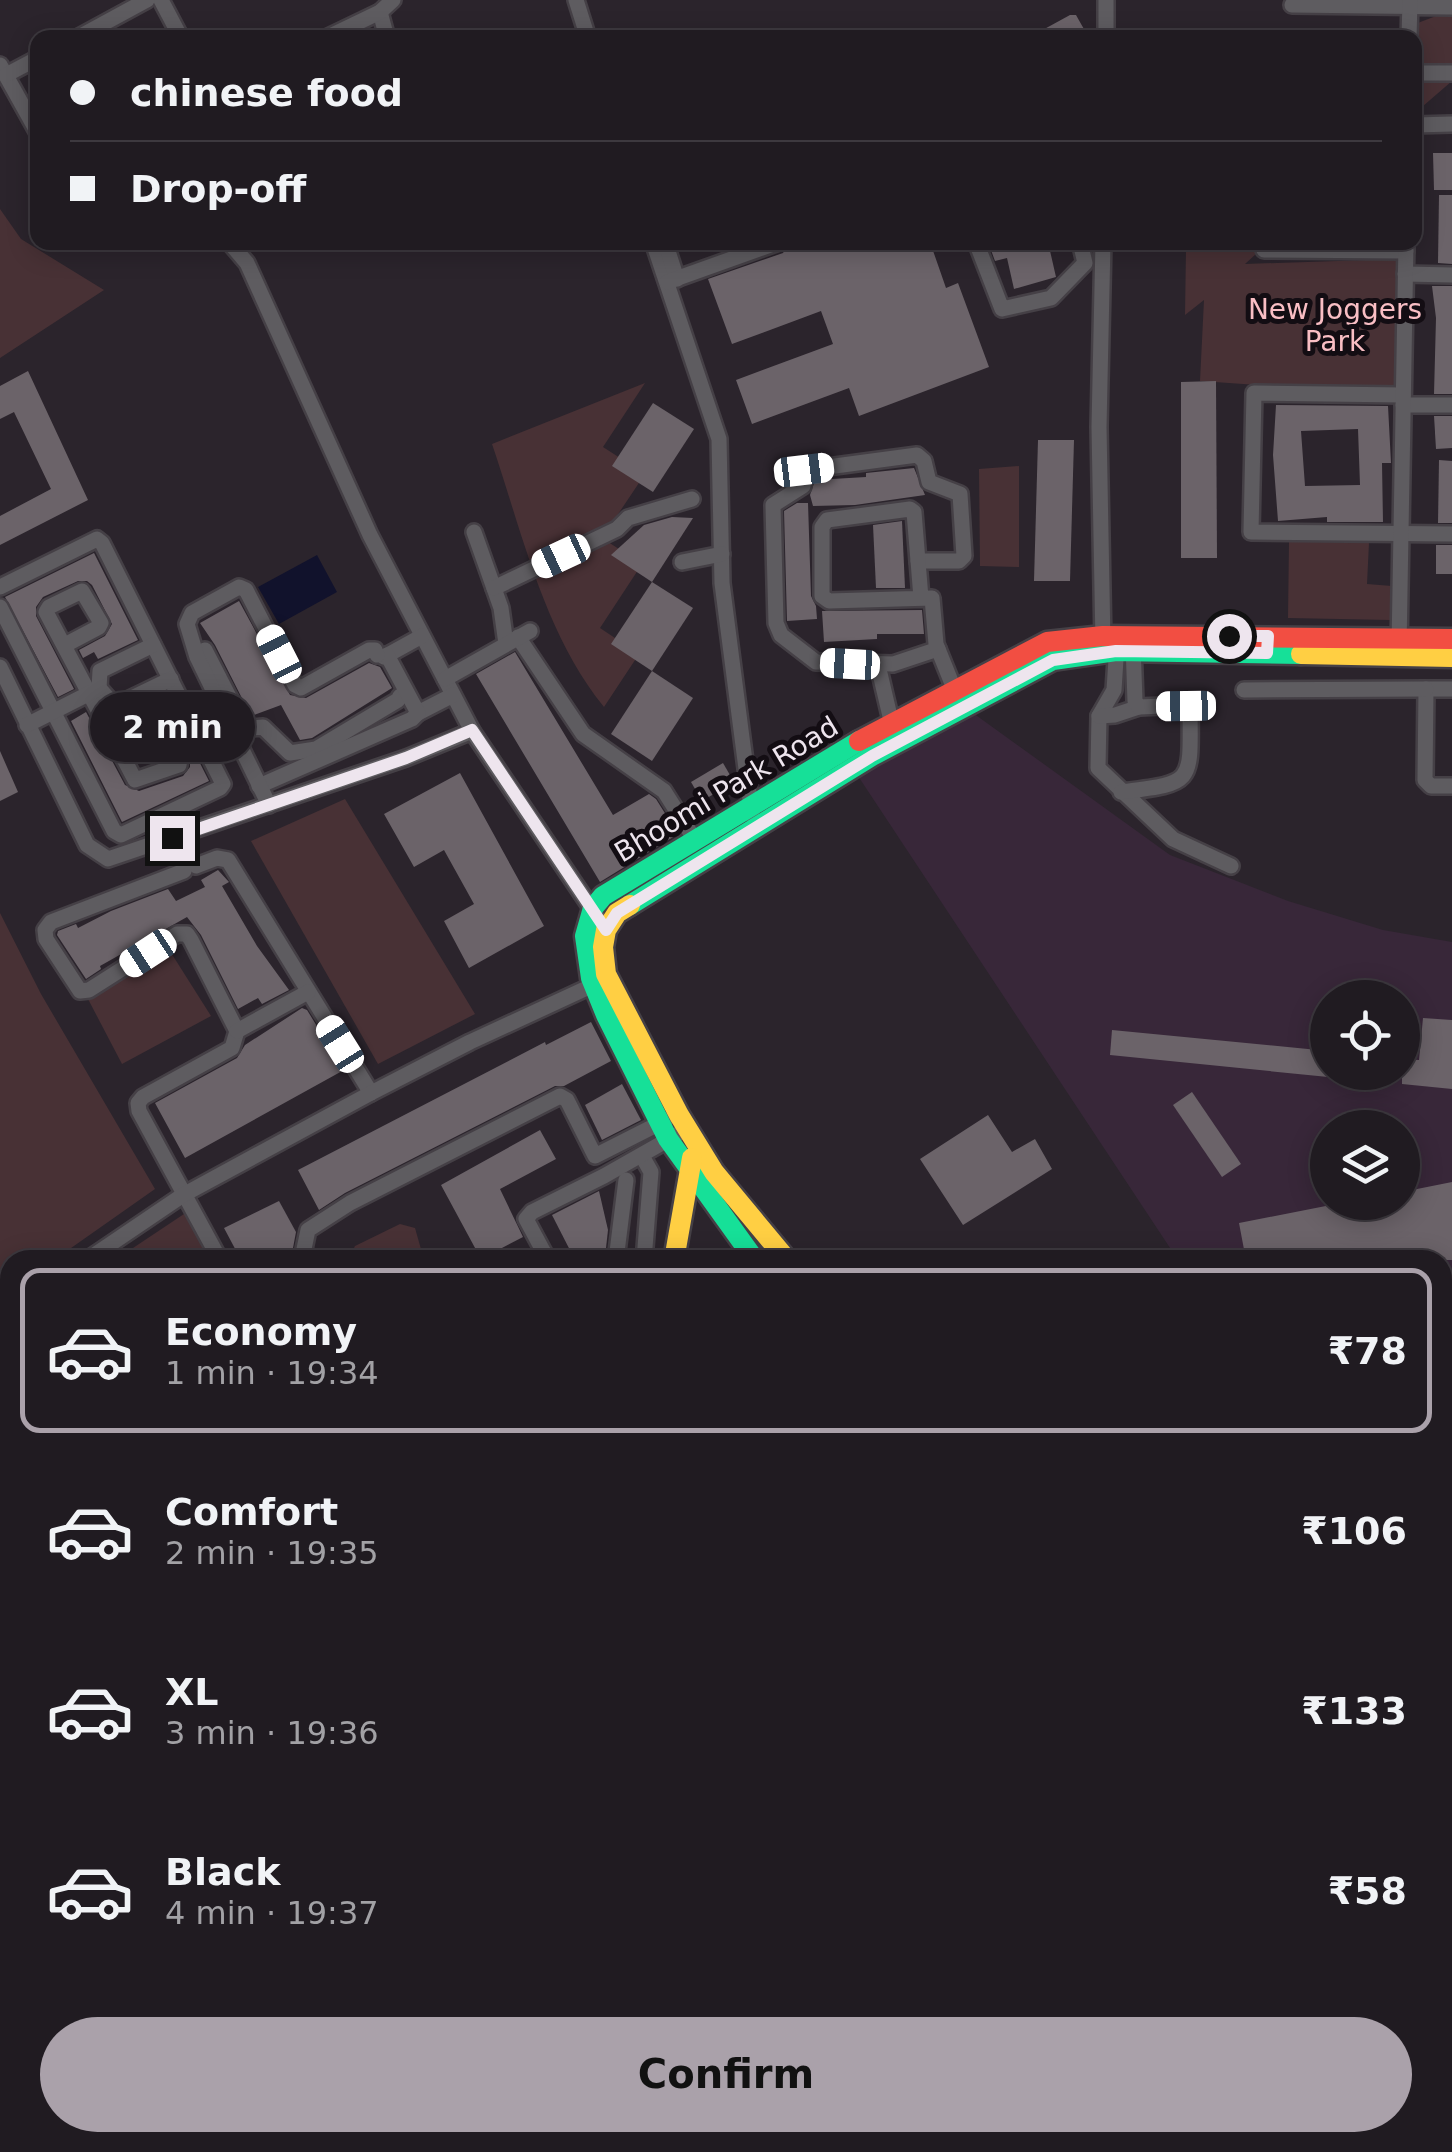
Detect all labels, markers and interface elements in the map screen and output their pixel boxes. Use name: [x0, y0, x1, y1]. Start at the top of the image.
text: chinese food: [130, 71, 403, 115]
text: Drop-off: [130, 167, 306, 211]
park label: New Joggers Park: [1248, 293, 1422, 358]
car: [772, 451, 836, 489]
car: [527, 530, 595, 582]
route start: [1207, 614, 1252, 659]
car: [252, 620, 306, 688]
car: [819, 647, 881, 681]
car: [1156, 690, 1216, 722]
callout: 2 min: [90, 693, 254, 763]
text: 2 min: [122, 708, 223, 746]
street label: Bhoomi Park Road: [609, 710, 844, 869]
route end: [150, 816, 195, 861]
car: [115, 924, 181, 982]
map controls: [1310, 980, 1420, 1220]
button: locate: [1310, 980, 1420, 1090]
car: [311, 1011, 369, 1077]
button: layers: [1310, 1110, 1420, 1220]
icon: car: [45, 1306, 135, 1396]
text: Economy: [165, 1310, 357, 1354]
text: ₹78: [1328, 1329, 1407, 1373]
text: 1 min · 19:34: [165, 1354, 379, 1392]
icon: car: [45, 1486, 135, 1576]
text: Comfort: [165, 1490, 338, 1534]
text: ₹106: [1301, 1509, 1407, 1553]
text: 2 min · 19:35: [165, 1534, 379, 1572]
icon: car: [45, 1666, 135, 1756]
text: XL: [165, 1670, 219, 1714]
text: ₹133: [1301, 1689, 1407, 1733]
text: 3 min · 19:36: [165, 1714, 379, 1752]
icon: car: [45, 1846, 135, 1936]
text: Black: [165, 1850, 280, 1894]
text: ₹58: [1328, 1869, 1407, 1913]
text: 4 min · 19:37: [165, 1894, 379, 1932]
button: Confirm: [40, 2017, 1412, 2132]

